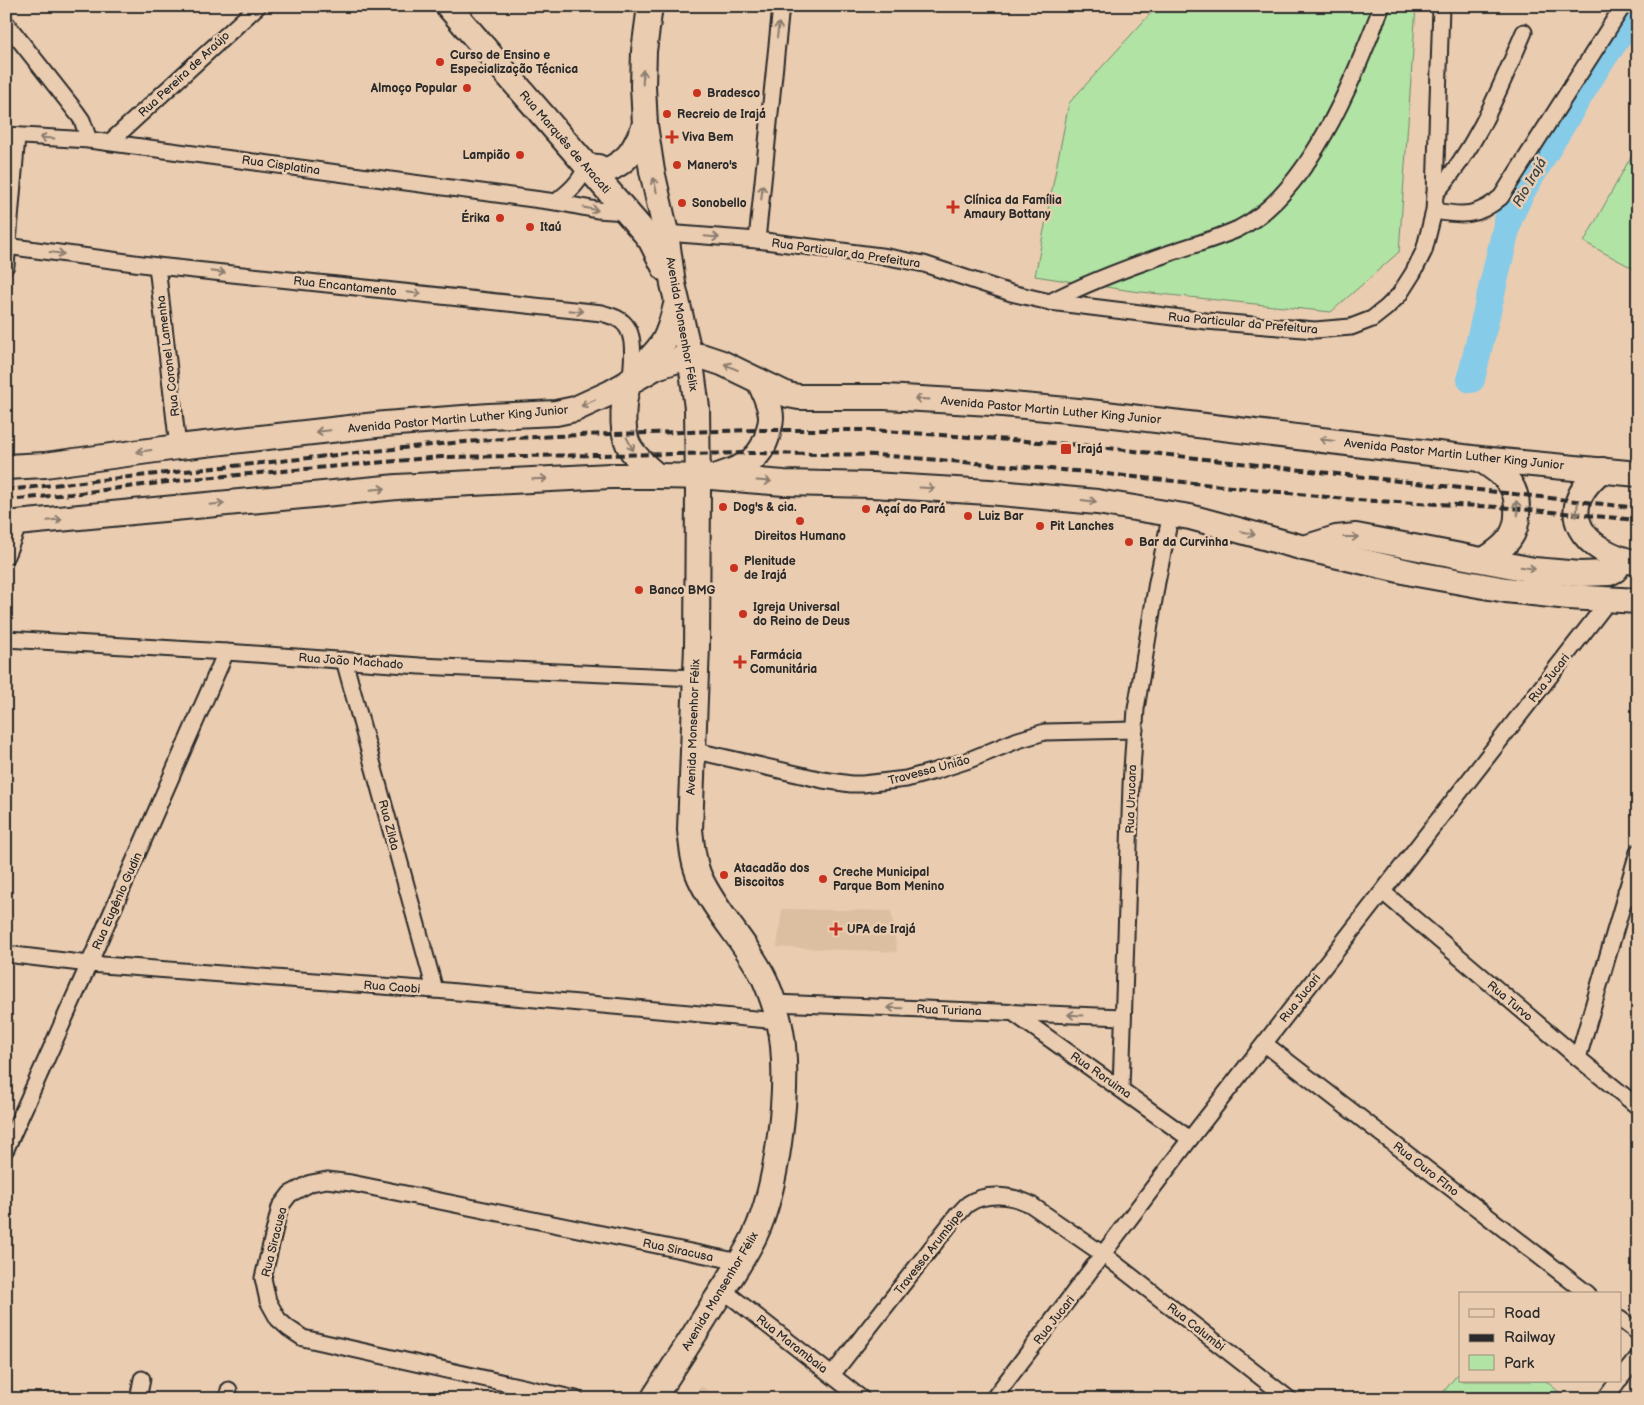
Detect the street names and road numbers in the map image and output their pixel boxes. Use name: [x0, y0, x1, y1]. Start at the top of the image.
street label: Rua Pereira de Araújo: [136, 28, 233, 121]
street label: Rua Marquês de Aracati: [516, 88, 614, 197]
street label: Rua Cisplatina: [241, 153, 321, 178]
street label: Rua Particular da Prefeitura: [771, 236, 922, 271]
street label: Avenida Monsenhor Félix: [662, 256, 701, 393]
street label: Rua Encantamento: [292, 274, 398, 299]
street label: Rua Coronel Lamenha: [154, 294, 183, 417]
street label: Rua Particular da Prefeitura: [1168, 309, 1319, 338]
street label: Avenida Pastor Martin Luther King Junior: [940, 393, 1162, 428]
street label: Avenida Pastor Martin Luther King Junior: [347, 402, 569, 437]
street label: Avenida Pastor Martin Luther King Junior: [1343, 435, 1565, 474]
street label: Rua João Machado: [298, 650, 404, 673]
street label: Rua Jucari: [1526, 651, 1573, 706]
street label: Avenida Monsenhor Félix: [684, 658, 703, 795]
street label: Travessa União: [887, 752, 972, 789]
street label: Rua Urucara: [1123, 764, 1140, 834]
street label: Rua Zilda: [375, 798, 403, 852]
street label: Rua Eugênio Gudin: [89, 850, 146, 952]
street label: Rua Jucari: [1277, 971, 1324, 1026]
street label: Rua Caobi: [363, 978, 421, 997]
street label: Rua Turvo: [1484, 978, 1536, 1025]
street label: Rua Turiana: [916, 1002, 982, 1019]
street label: Rua Roruima: [1067, 1049, 1134, 1102]
street label: Rua Ouro FIno: [1390, 1139, 1462, 1200]
street label: Rua Siracusa: [259, 1205, 290, 1279]
street label: Travessa Arumbipe: [891, 1207, 967, 1298]
street label: Avenida Monsenhor Félix: [679, 1229, 762, 1353]
street label: Rua Siracusa: [641, 1236, 715, 1265]
street label: Rua Jucari: [1031, 1293, 1078, 1348]
street label: Rua Calumbi: [1164, 1300, 1228, 1355]
street label: Rua Marambaia: [753, 1312, 831, 1377]

